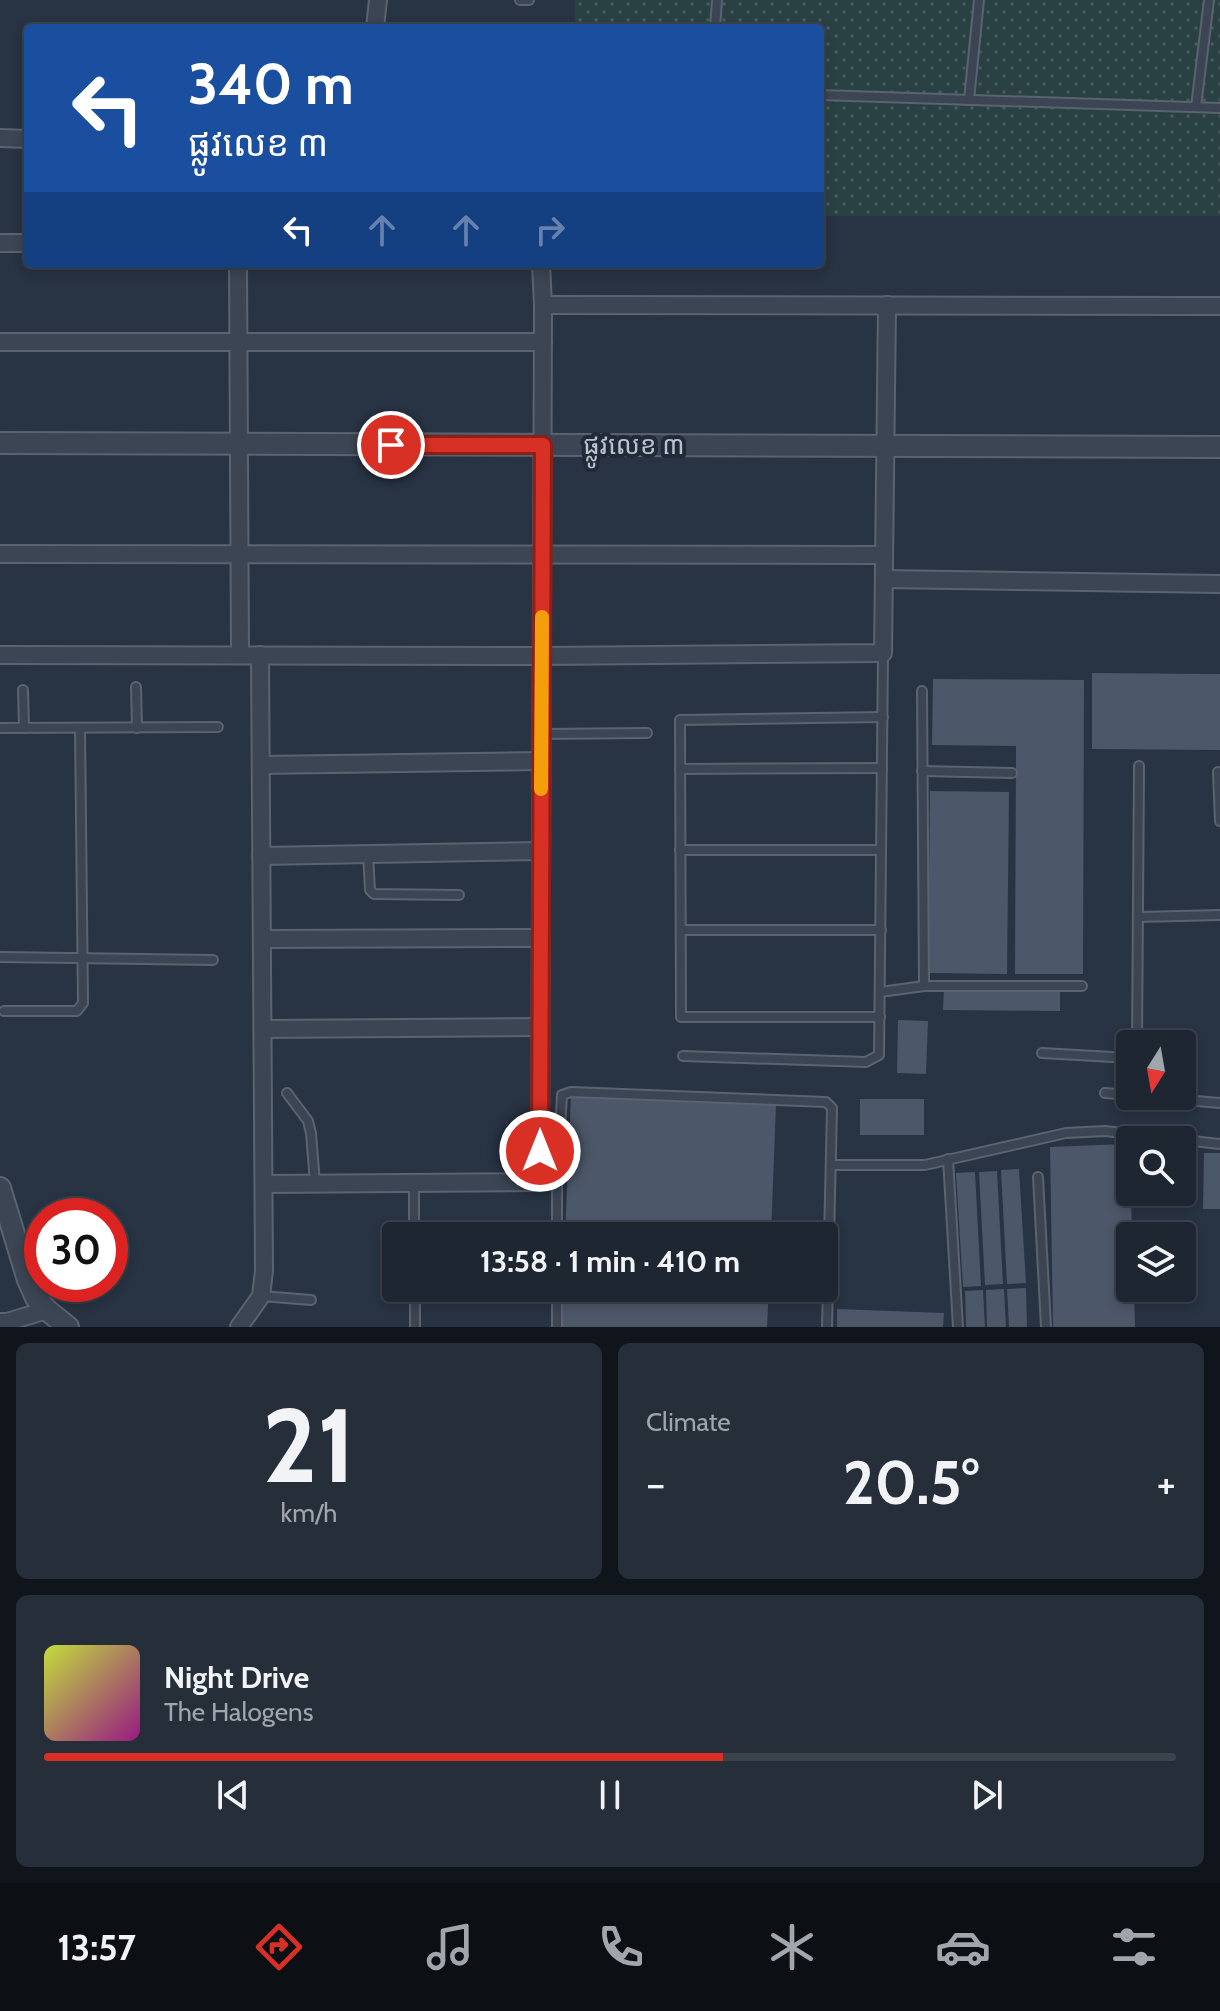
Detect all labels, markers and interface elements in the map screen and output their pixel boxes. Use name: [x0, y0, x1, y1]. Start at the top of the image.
text: 340 m: [188, 50, 354, 118]
icon: left: [56, 56, 160, 160]
text: ផ្លូវលេខ ៣: [188, 121, 328, 165]
icon: left: [276, 208, 320, 252]
icon: ahead: [360, 208, 404, 252]
icon: ahead: [444, 208, 488, 252]
icon: right: [528, 208, 572, 252]
pin: [357, 411, 425, 479]
icon: arrive: [369, 423, 413, 467]
street label: ផ្លូវលេខ ៣: [583, 429, 685, 469]
north arrow: [1116, 1030, 1196, 1110]
map controls: [1116, 1030, 1196, 1302]
position arrow: [498, 1109, 582, 1193]
button: search: [1116, 1126, 1196, 1206]
speed limit sign: 30: [24, 1198, 128, 1302]
button: layers: [1116, 1222, 1196, 1302]
text: 13:58 · 1 min · 410 m: [480, 1243, 740, 1280]
text: 21: [262, 1382, 356, 1508]
text: Climate: [646, 1406, 731, 1438]
text: 20.5°: [843, 1446, 979, 1519]
text: −: [646, 1457, 665, 1510]
text: +: [1157, 1457, 1176, 1510]
text: km/h: [281, 1497, 337, 1529]
text: Night Drive: [164, 1659, 309, 1696]
text: The Halogens: [164, 1696, 313, 1728]
icon: previous: [211, 1773, 255, 1817]
icon: pause: [588, 1773, 632, 1817]
icon: next: [965, 1773, 1009, 1817]
icon: directions: [251, 1919, 307, 1975]
icon: music: [422, 1919, 478, 1975]
icon: phone: [593, 1919, 649, 1975]
icon: climate: [764, 1919, 820, 1975]
icon: car: [935, 1919, 991, 1975]
icon: filters: [1106, 1919, 1162, 1975]
text: 13:57: [58, 1925, 136, 1969]

